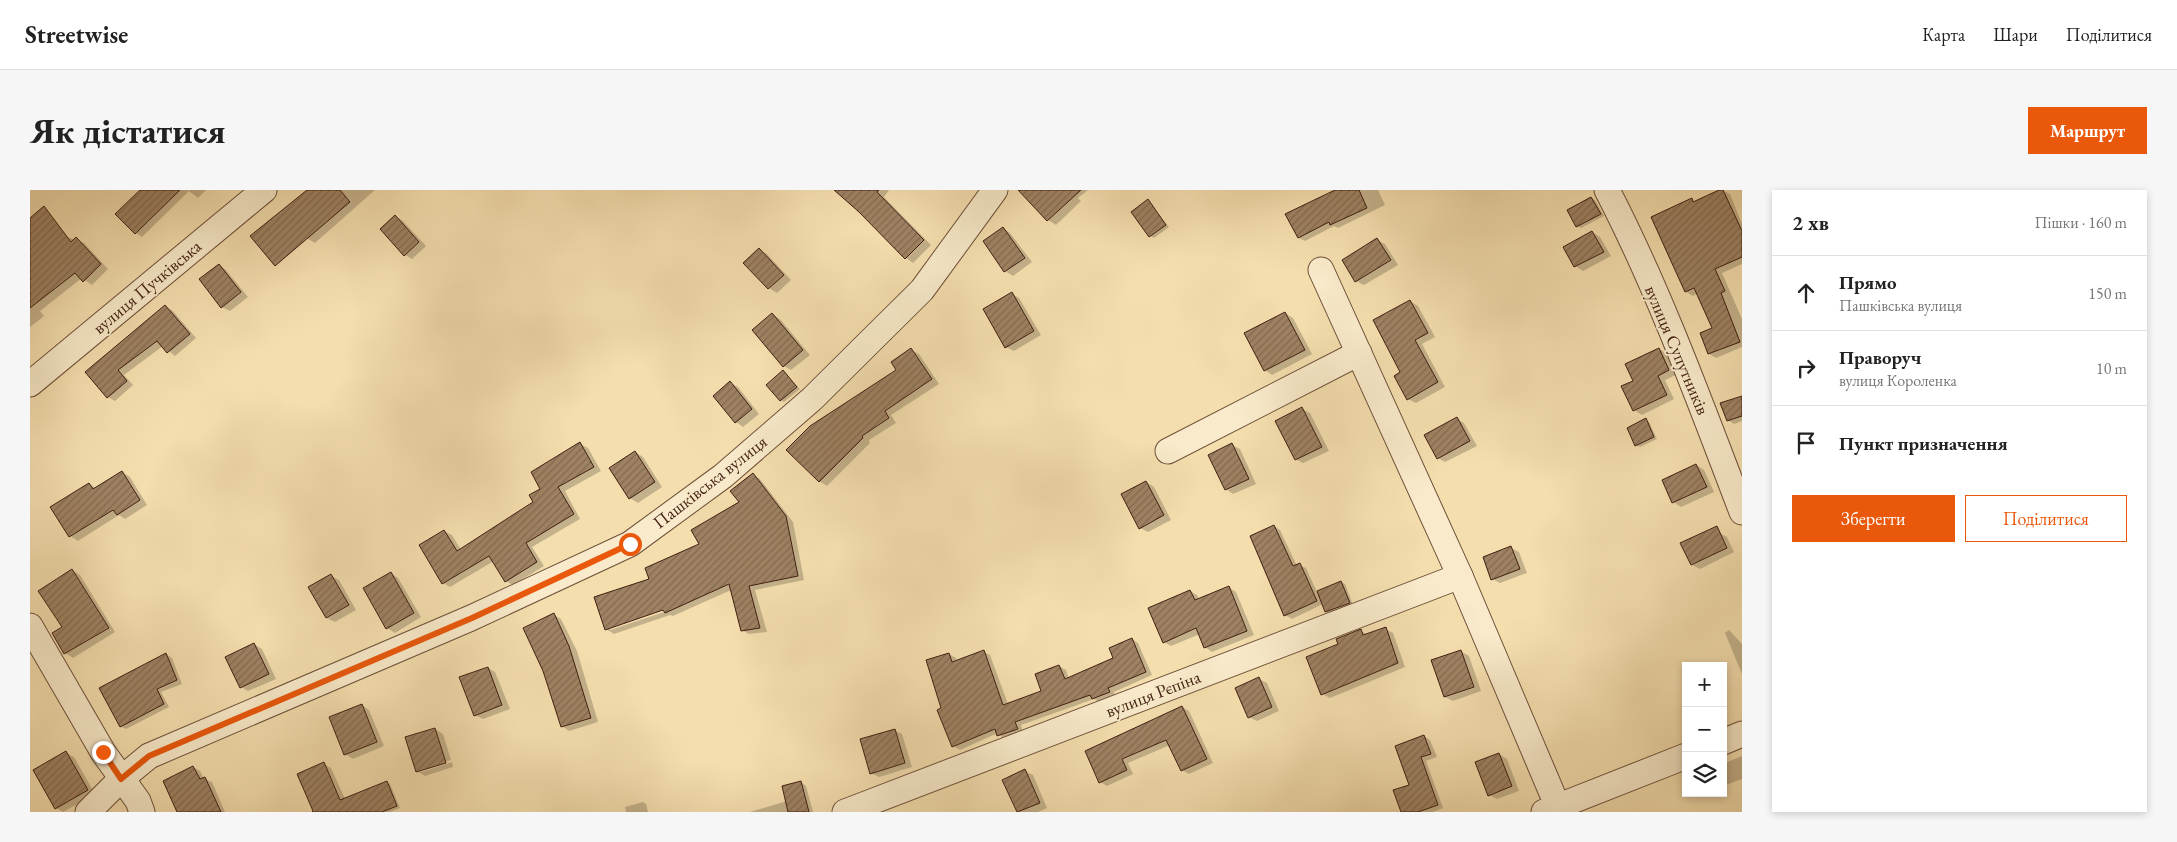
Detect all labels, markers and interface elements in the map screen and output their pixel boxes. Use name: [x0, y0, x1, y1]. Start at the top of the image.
text: Streetwise: [25, 19, 128, 50]
text: Карта: [1922, 23, 1965, 46]
text: Шари: [1993, 23, 2038, 46]
text: Поділитися: [2066, 23, 2152, 46]
button: Маршрут: [2028, 107, 2147, 154]
text: Як дістатися: [30, 108, 225, 153]
text: 2 хв: [1792, 209, 1829, 236]
text: Пішки · 160 m: [2034, 212, 2127, 233]
street label: вулиця Пучківська: [88, 234, 206, 339]
text: Прямо: [1839, 270, 1897, 295]
icon: ahead: [1792, 279, 1820, 307]
street label: вулиця Супутників: [1640, 282, 1715, 418]
text: 150 m: [2088, 283, 2127, 304]
text: Пашківська вулиця: [1839, 295, 1962, 316]
text: Праворуч: [1839, 345, 1921, 370]
icon: right: [1792, 354, 1820, 382]
text: 10 m: [2096, 358, 2127, 379]
text: вулиця Короленка: [1839, 370, 1957, 391]
icon: arrive: [1792, 429, 1820, 457]
street label: Пашківська вулиця: [648, 430, 771, 533]
text: Пункт призначення: [1839, 431, 2008, 456]
button: Зберегти: [1792, 495, 1955, 542]
button: Поділитися: [1965, 495, 2127, 542]
route start: [619, 533, 642, 556]
map controls: [1682, 662, 1727, 797]
button: +: [1682, 662, 1727, 707]
street label: вулиця Рєпіна: [1102, 665, 1204, 722]
button: −: [1682, 707, 1727, 752]
route end: [92, 741, 115, 764]
button: layers: [1682, 752, 1727, 797]

